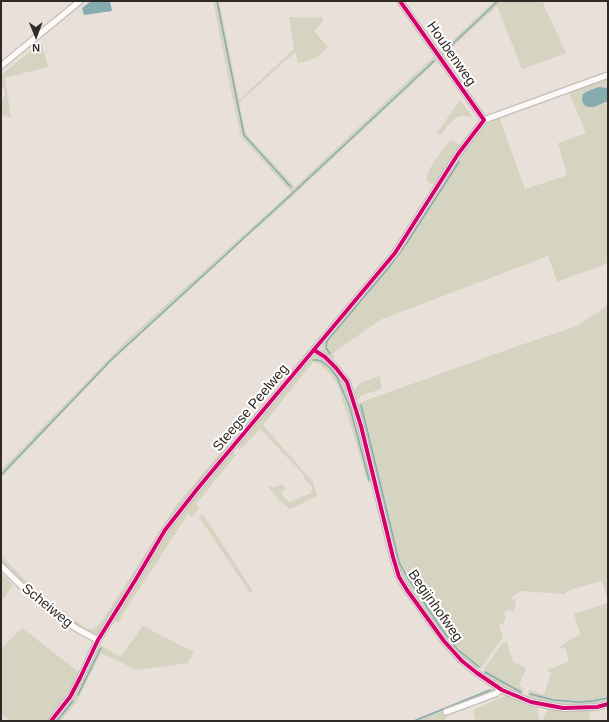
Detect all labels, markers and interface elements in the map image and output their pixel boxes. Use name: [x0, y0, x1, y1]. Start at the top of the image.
north arrow: [16, 16, 56, 56]
street label: Houbenweg: [423, 19, 479, 89]
text: N: [32, 42, 40, 54]
street label: Steegse Peelweg: [210, 361, 292, 455]
street label: Begijnhofweg: [404, 567, 466, 645]
street label: Scheiweg: [18, 580, 76, 632]

